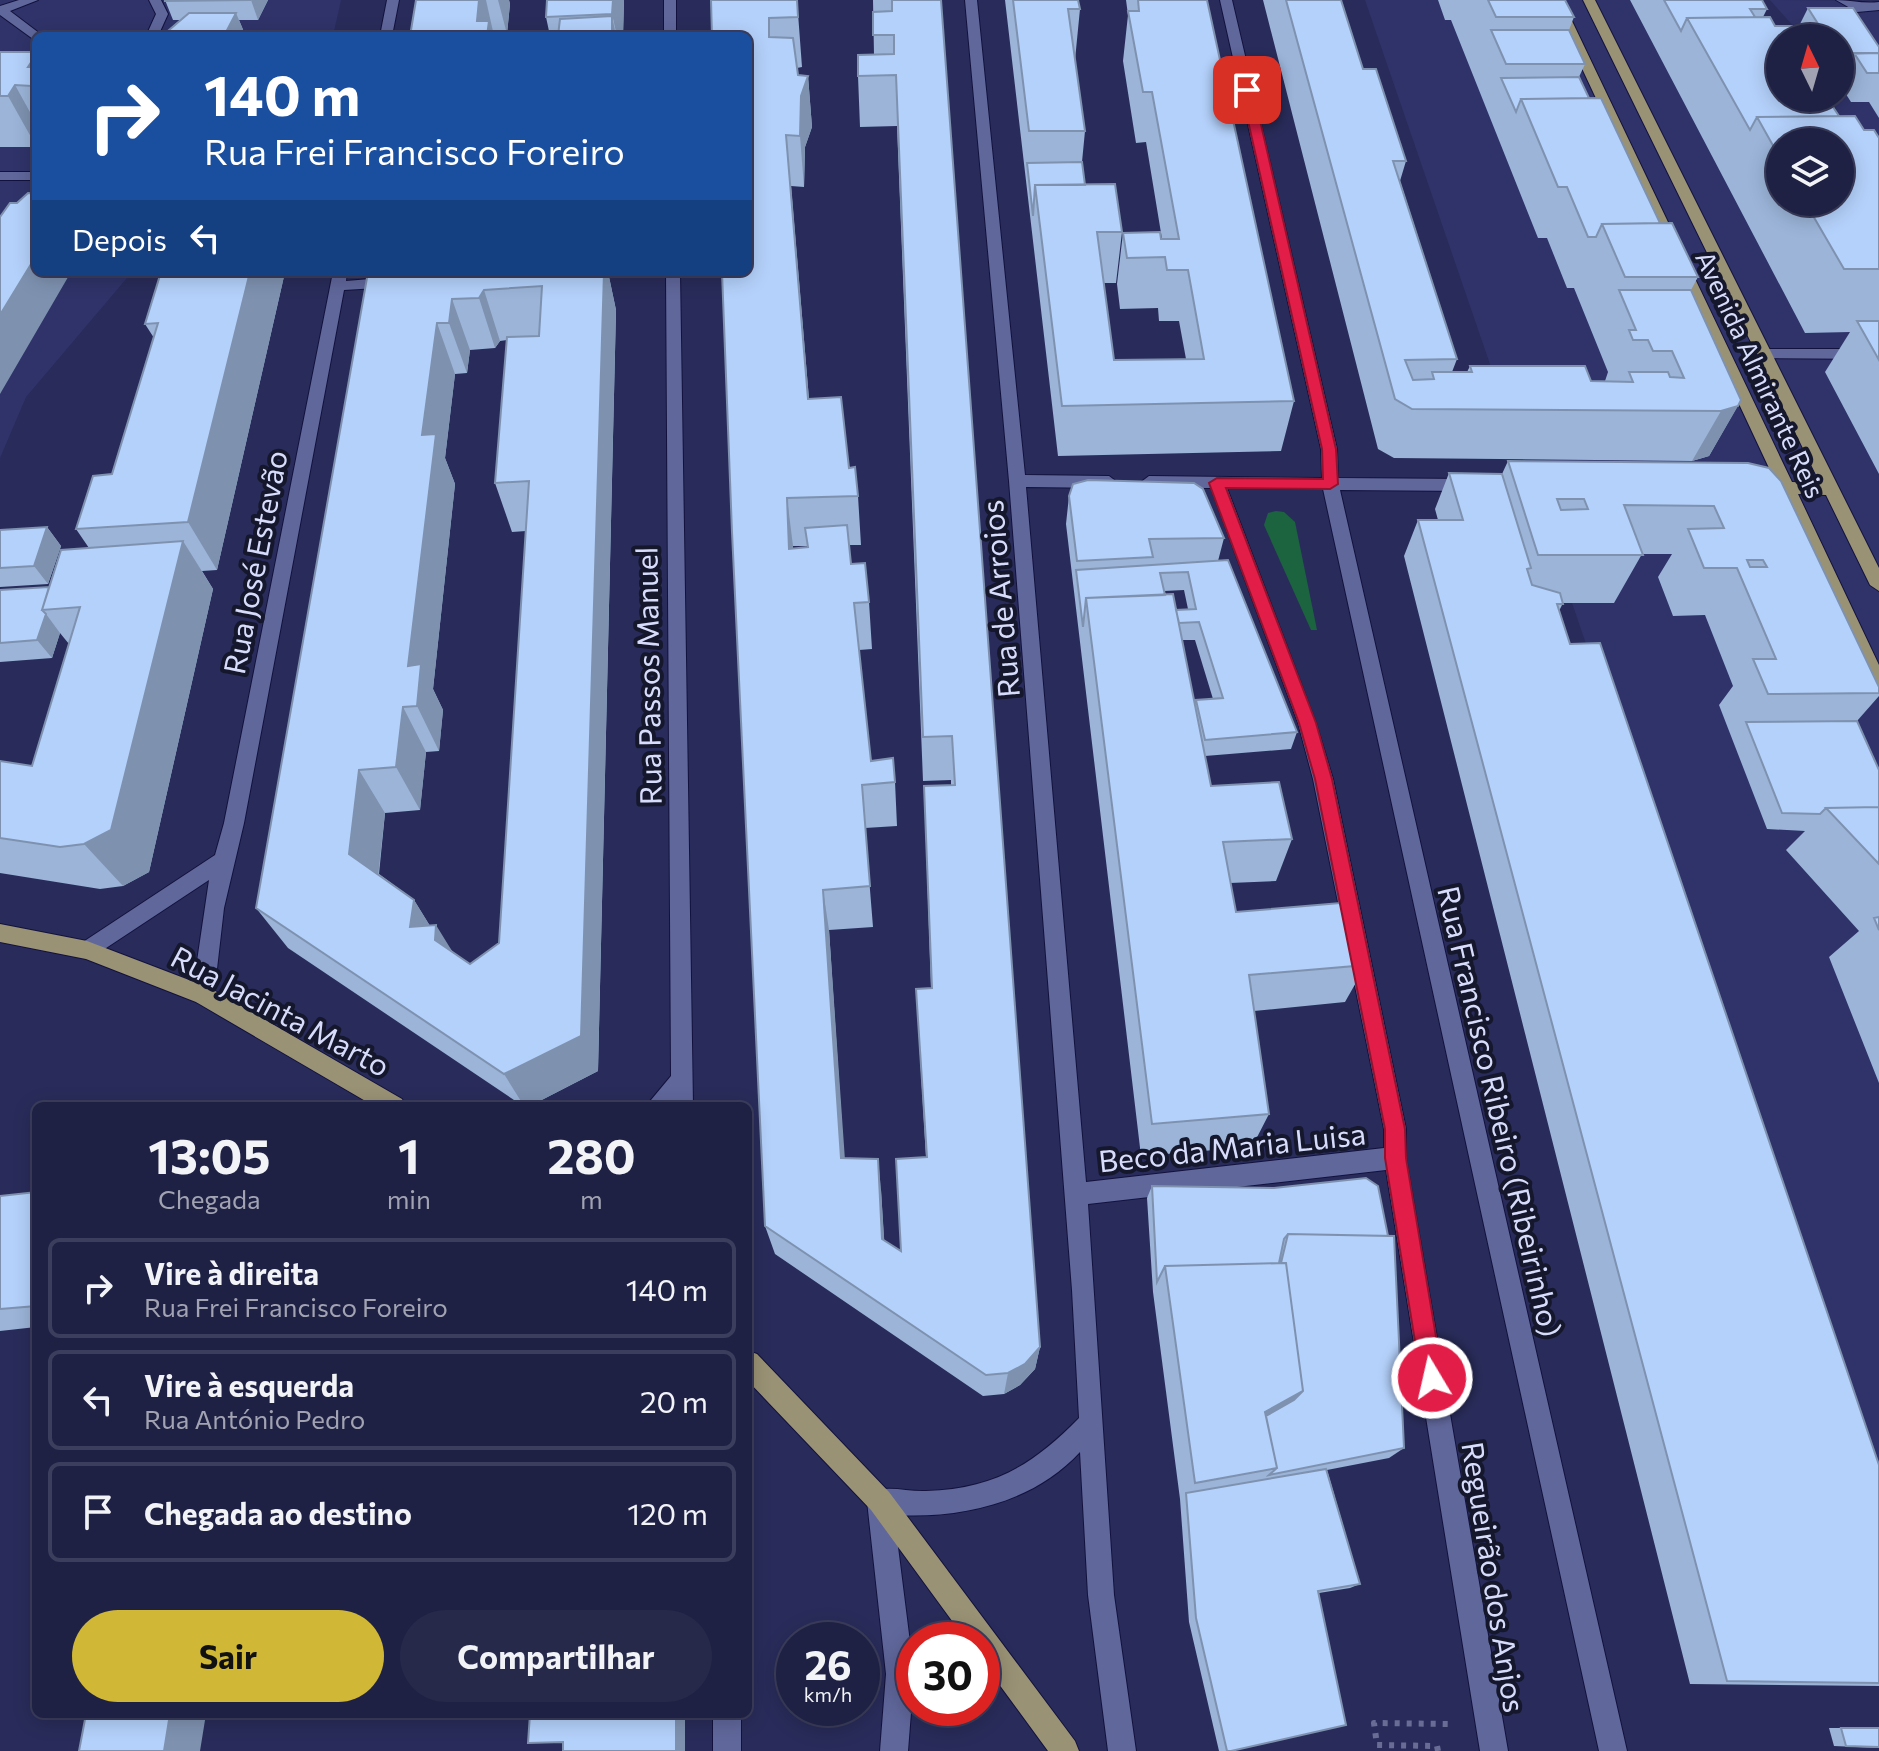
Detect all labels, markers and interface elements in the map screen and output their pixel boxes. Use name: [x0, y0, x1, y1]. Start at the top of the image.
north arrow: [1766, 24, 1854, 112]
map controls: [1766, 24, 1854, 216]
pin: [1213, 56, 1281, 124]
text: 140 m: [204, 59, 360, 128]
icon: right: [72, 64, 176, 168]
icon: arrive: [1225, 68, 1269, 112]
text: Rua Frei Francisco Foreiro: [204, 128, 625, 172]
button: layers: [1766, 128, 1854, 216]
icon: left: [183, 216, 227, 260]
text: Depois: [72, 220, 167, 257]
street label: Avenida Almirante Reis: [1690, 245, 1832, 503]
street label: Rua José Estevão: [214, 447, 294, 677]
street label: Rua de Arroios: [972, 499, 1026, 699]
street label: Rua Passos Manuel: [626, 546, 668, 806]
street label: Rua Francisco Ribeiro (Ribeirinho): [1431, 882, 1571, 1340]
street label: Rua Jacinta Marto: [165, 937, 397, 1083]
street label: Beco da Maria Luisa: [1096, 1114, 1368, 1178]
text: 13:05: [148, 1125, 270, 1184]
text: 1: [398, 1125, 420, 1184]
text: 280: [547, 1125, 636, 1184]
text: Chegada: [158, 1183, 261, 1214]
text: min: [387, 1183, 431, 1214]
text: m: [580, 1183, 603, 1214]
text: Vire à direita: [144, 1254, 319, 1291]
icon: right: [76, 1266, 120, 1310]
text: 140 m: [626, 1270, 708, 1307]
text: Rua Frei Francisco Foreiro: [144, 1291, 448, 1322]
position arrow: [1390, 1336, 1474, 1420]
text: Vire à esquerda: [144, 1366, 354, 1403]
icon: left: [76, 1378, 120, 1422]
text: 20 m: [640, 1382, 708, 1419]
text: Rua António Pedro: [144, 1403, 365, 1434]
street label: Regueirão dos Anjos: [1455, 1439, 1535, 1715]
icon: arrive: [76, 1490, 120, 1534]
text: Chegada ao destino: [144, 1494, 412, 1531]
text: 120 m: [627, 1494, 708, 1531]
button: Sair: [72, 1610, 384, 1702]
button: Compartilhar: [400, 1610, 712, 1702]
speed limit sign: 30: [896, 1622, 1000, 1726]
text: 26: [804, 1639, 852, 1688]
text: km/h: [804, 1682, 852, 1706]

